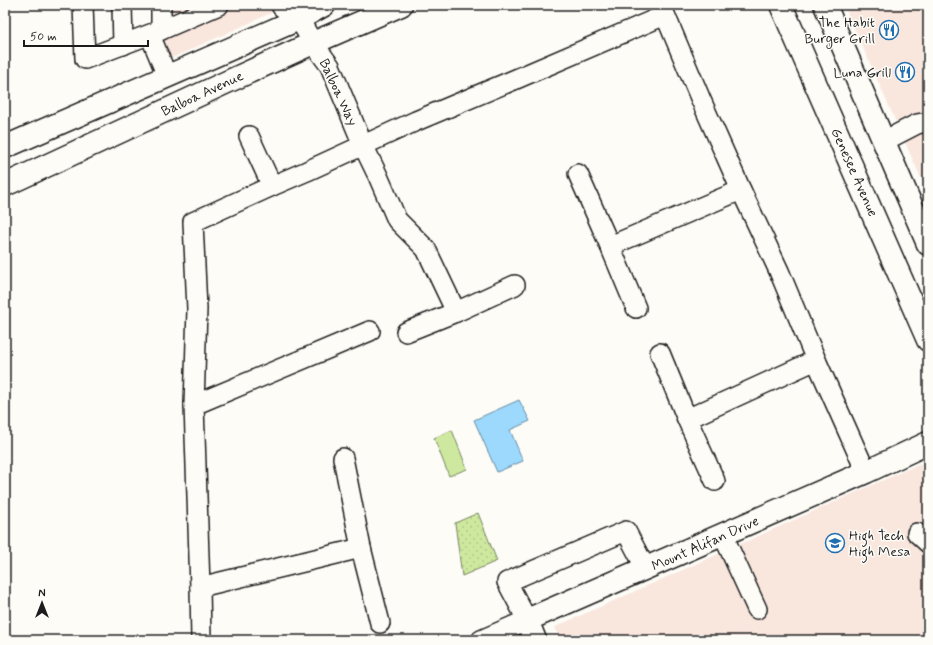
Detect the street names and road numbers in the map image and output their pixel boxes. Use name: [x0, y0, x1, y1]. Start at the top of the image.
street label: Balboa Way: [315, 56, 361, 129]
street label: Balboa Avenue: [158, 67, 247, 121]
street label: Genesee Avenue: [827, 125, 882, 220]
street label: Mount Alifan Drive: [649, 512, 762, 576]

